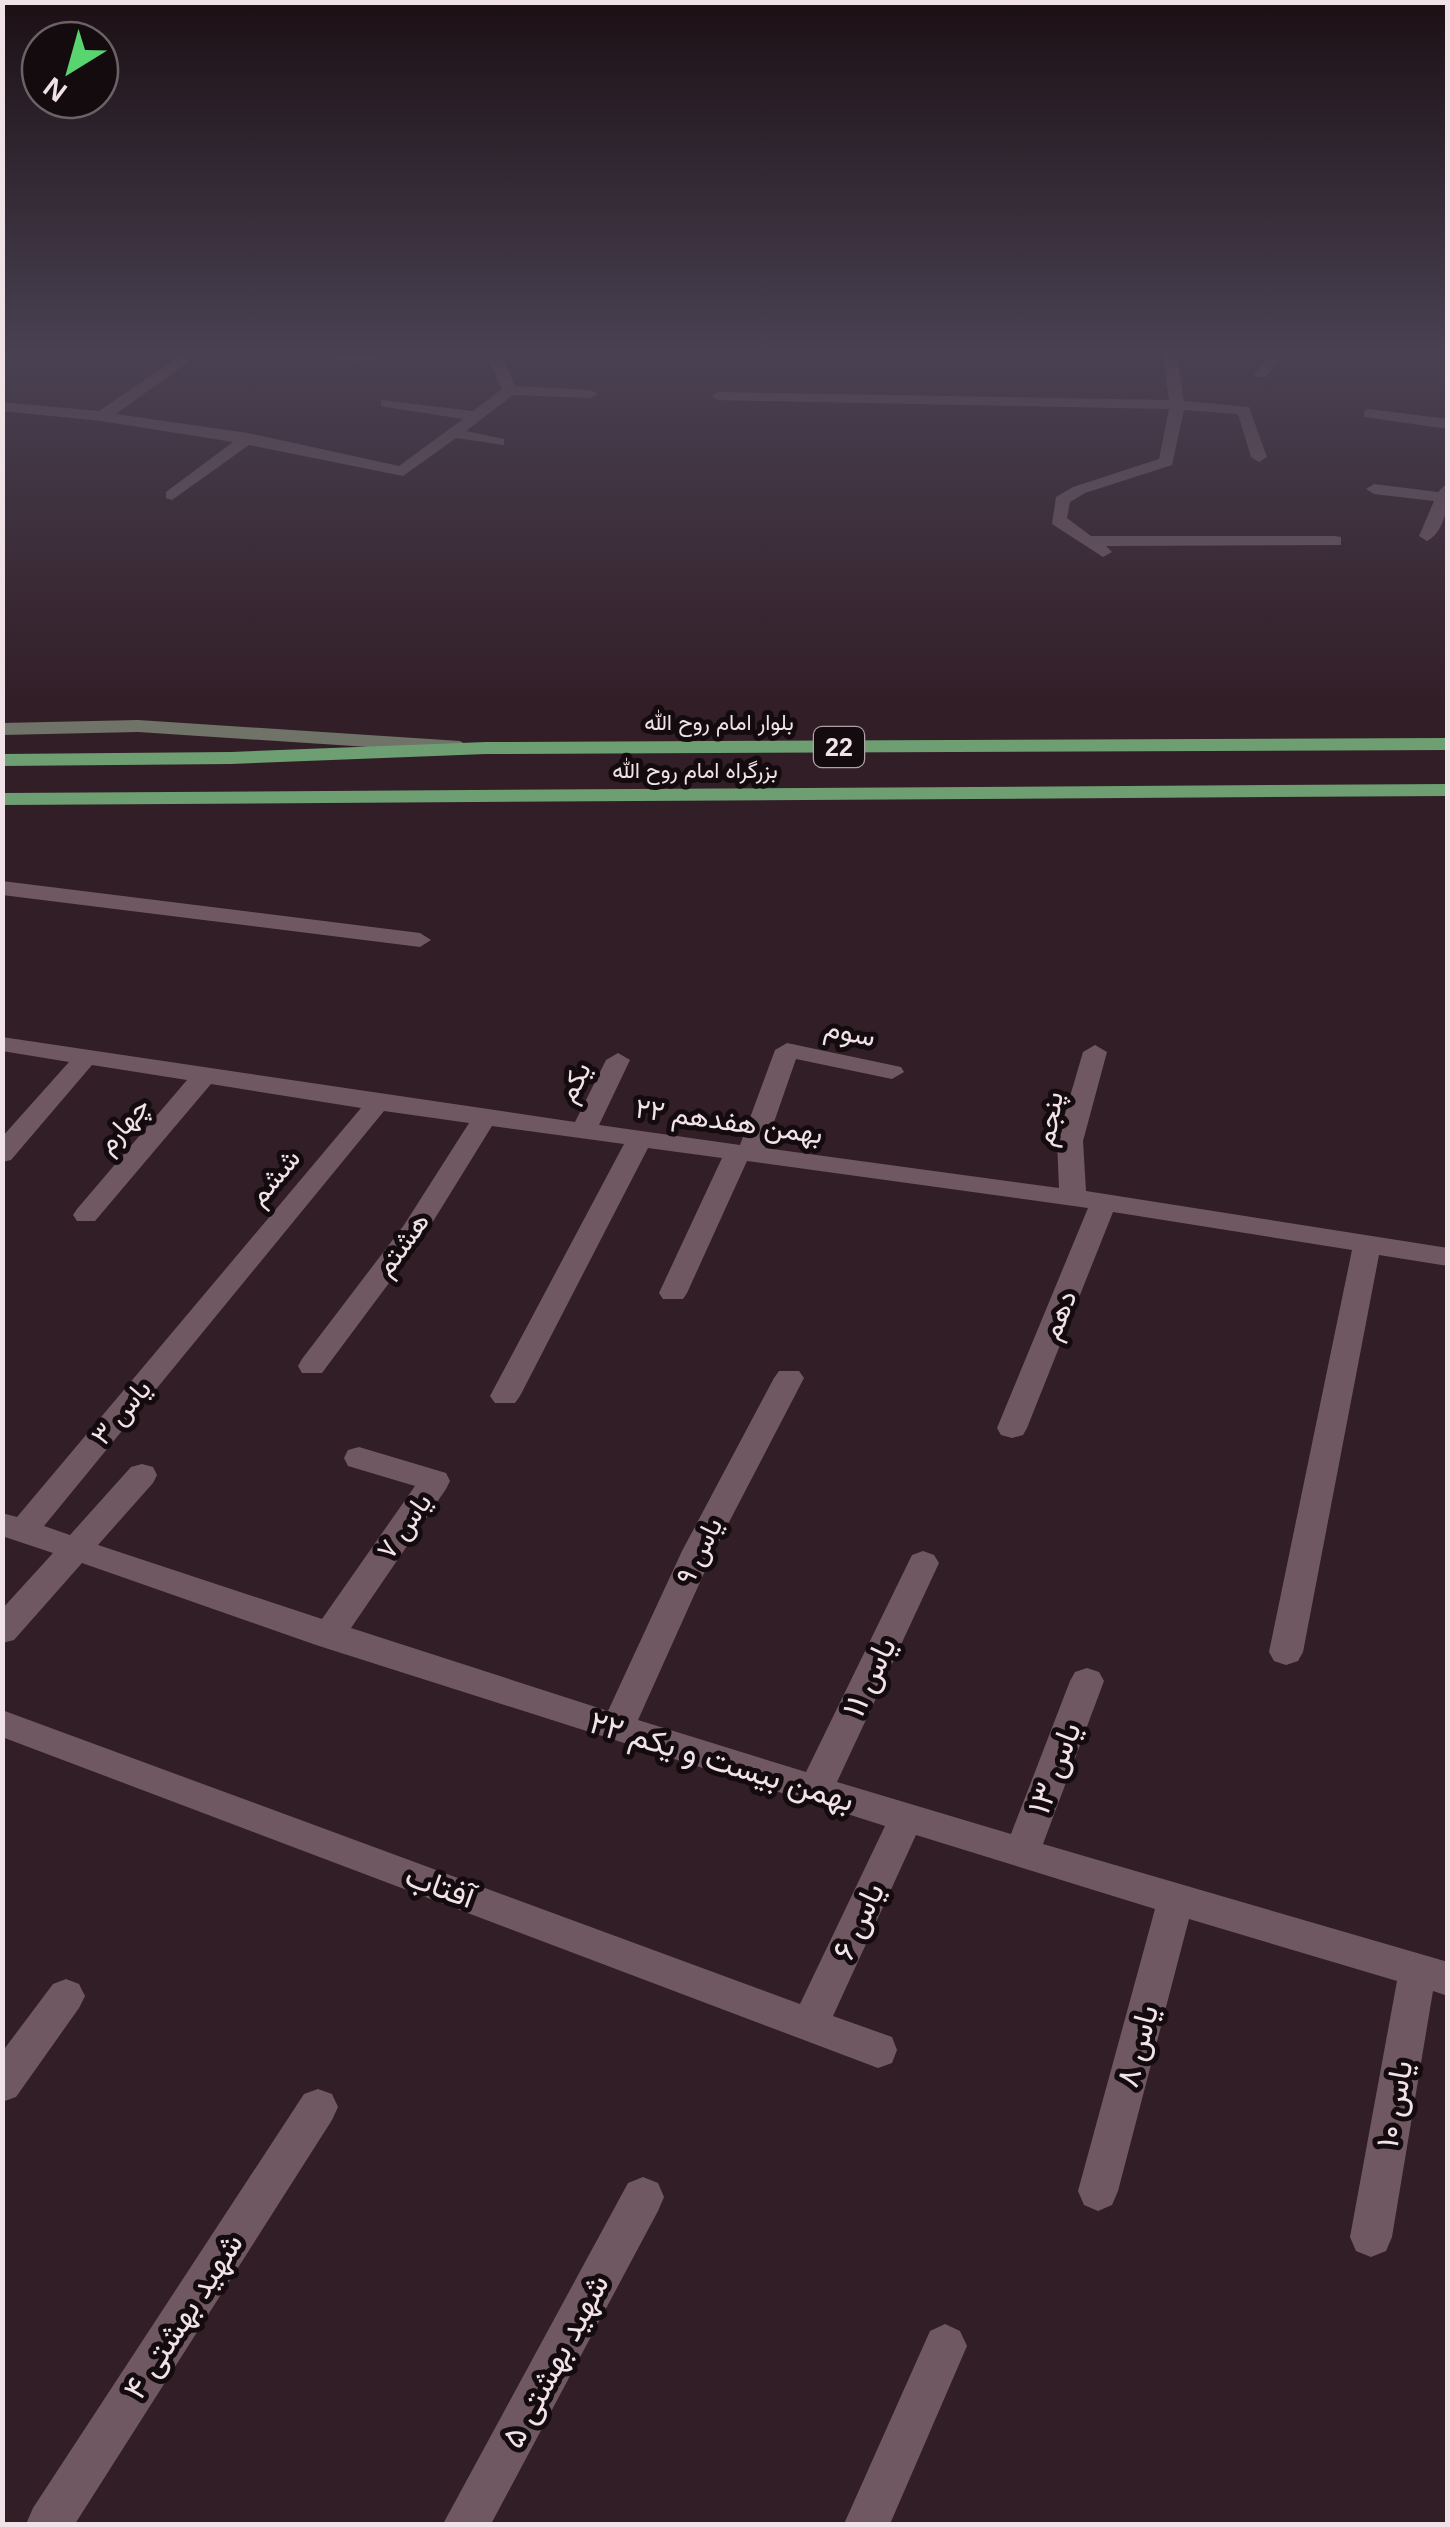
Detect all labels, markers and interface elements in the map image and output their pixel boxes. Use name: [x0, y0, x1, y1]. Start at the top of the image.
north arrow: [20, 20, 120, 120]
text: N: [38, 71, 73, 108]
street label: بلوار امام روح الله: [644, 709, 794, 737]
road number: 22: [814, 727, 864, 767]
street label: بزرگراه امام روح الله: [612, 757, 778, 785]
street label: سوم: [821, 1012, 878, 1055]
street label: یکم: [551, 1057, 600, 1108]
street label: پنجم: [1029, 1089, 1072, 1149]
street label: چهارم: [90, 1091, 158, 1161]
street label: ۲۲ بهمن هفدهم: [633, 1093, 825, 1152]
street label: ششم: [242, 1143, 309, 1213]
street label: هشتم: [369, 1206, 438, 1284]
street label: دهم: [1035, 1286, 1086, 1345]
street label: یاس ۳: [85, 1373, 158, 1451]
street label: یاس ۷: [370, 1487, 439, 1566]
street label: یاس ۹: [670, 1513, 729, 1590]
street label: یاس ۱۱: [835, 1632, 904, 1723]
street label: ۲۲ بهمن بیست و یکم: [585, 1704, 859, 1821]
street label: یاس ۱۳: [1020, 1717, 1089, 1819]
street label: آفتاب: [401, 1857, 482, 1916]
street label: یاس ۶: [825, 1877, 892, 1966]
street label: یاس ۸: [1109, 2001, 1166, 2091]
street label: یاس ۱۰: [1369, 2058, 1420, 2151]
street label: شهید بهشتی ۴: [116, 2226, 252, 2407]
street label: شهید بهشتی ۵: [494, 2268, 618, 2455]

